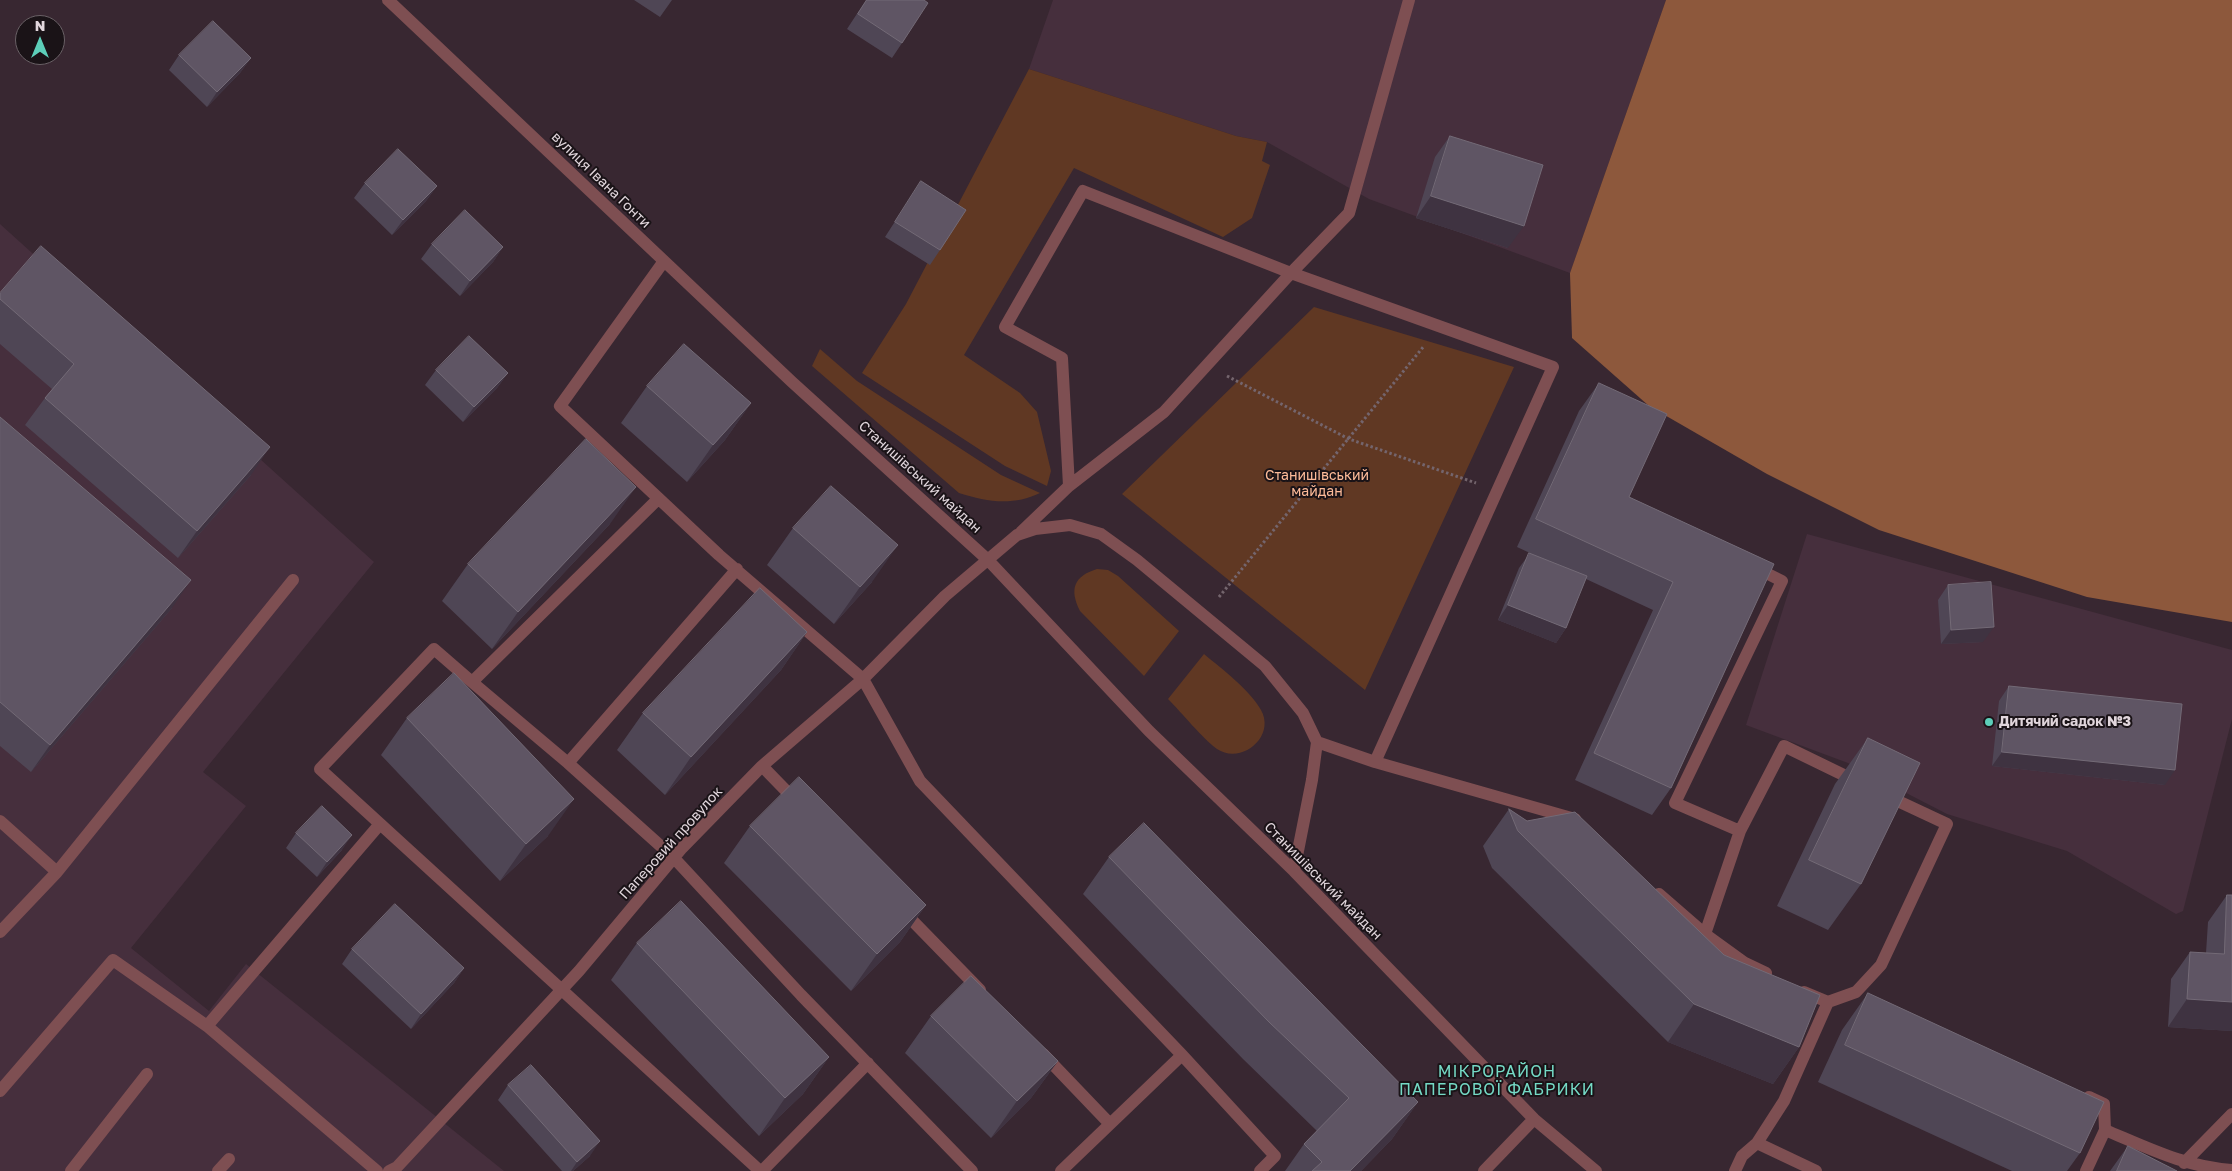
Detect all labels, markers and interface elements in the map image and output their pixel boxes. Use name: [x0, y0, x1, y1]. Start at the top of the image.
north arrow: [15, 15, 65, 65]
text: N: [35, 17, 45, 34]
street label: вулиця Івана Гонти: [548, 128, 654, 232]
street label: Станишівський майдан: [855, 417, 985, 537]
park label: Станишівський майдан: [1265, 468, 1369, 501]
place label: Дитячий садок №3: [1999, 714, 2131, 730]
marker: Дитячий садок №3: [1983, 716, 1995, 728]
street label: Паперовий провулок: [616, 783, 726, 903]
street label: Станишівський майдан: [1261, 819, 1385, 943]
district label: МІКРОРАЙОН ПАПЕРОВОЇ ФАБРИКИ: [1397, 1062, 1597, 1100]

